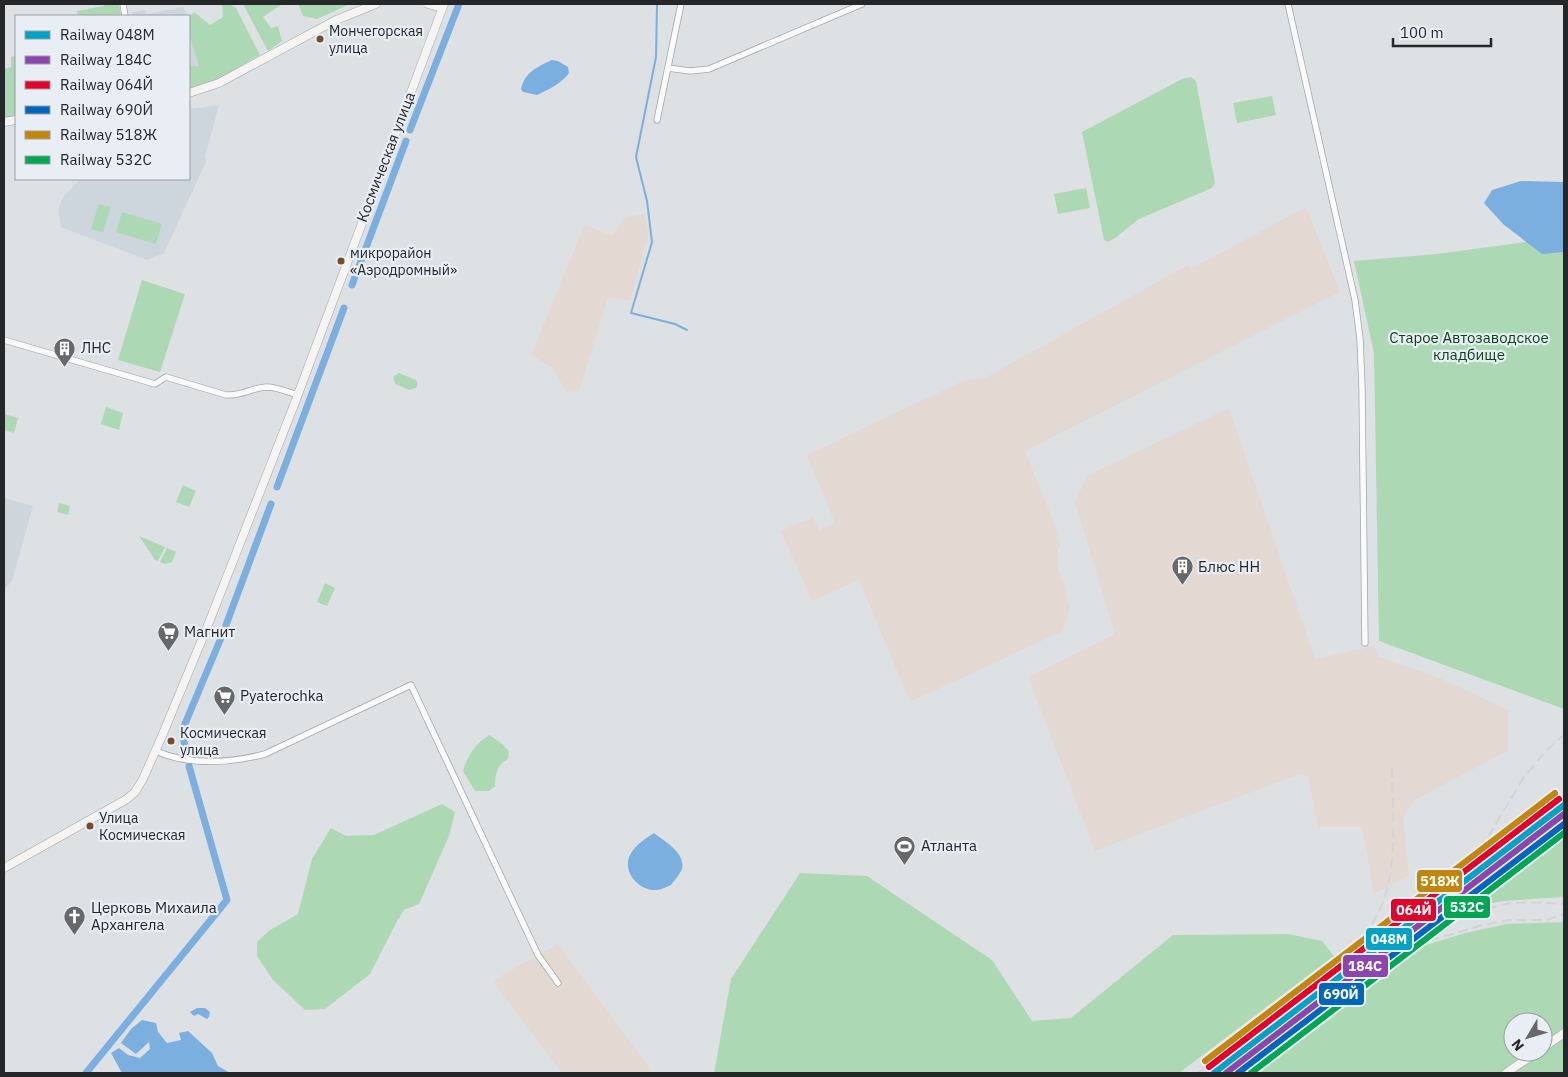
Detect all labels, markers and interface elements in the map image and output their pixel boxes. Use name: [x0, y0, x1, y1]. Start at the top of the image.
legend: [15, 15, 190, 180]
scale bar: [1393, 15, 1490, 47]
place label: Мончегорская улица: [329, 22, 423, 57]
text: 100 m: [1400, 23, 1444, 42]
text: Railway 048М: [60, 25, 155, 44]
marker: Мончегорская улица: [315, 34, 325, 44]
text: Railway 184С: [60, 50, 152, 69]
text: Railway 064Й: [60, 75, 153, 94]
street label: Космическая улица: [352, 89, 419, 225]
text: Railway 690Й: [60, 100, 153, 119]
text: Railway 518Ж: [60, 125, 158, 144]
text: Railway 532С: [60, 150, 152, 169]
place label: микрорайон «Аэродромный»: [350, 244, 457, 279]
marker: микрорайон «Аэродромный»: [336, 256, 346, 266]
park label: Старое Автозаводское кладбище: [1389, 328, 1549, 364]
building icon: ЛНС: [53, 336, 77, 367]
place label: ЛНС: [81, 338, 111, 357]
building icon: Блюс НН: [1170, 555, 1194, 586]
place label: Блюс НН: [1198, 557, 1260, 576]
supermarket icon: Магнит: [156, 620, 180, 651]
place label: Магнит: [184, 622, 235, 641]
supermarket icon: Pyaterochka: [212, 684, 236, 715]
place label: Pyaterochka: [240, 686, 324, 705]
place label: Космическая улица: [180, 724, 267, 759]
marker: Космическая улица: [166, 736, 176, 746]
place label: Улица Космическая: [99, 809, 186, 844]
marker: Улица Космическая: [85, 821, 95, 831]
sports icon: Атланта: [893, 834, 917, 865]
place label: Атланта: [921, 836, 977, 855]
line badge: 518Ж: [1416, 869, 1463, 893]
text: 518Ж: [1420, 872, 1460, 890]
line badge: 532С: [1443, 895, 1491, 919]
place label: Церковь Михаила Архангела: [91, 898, 217, 934]
line badge: 064Й: [1390, 898, 1437, 922]
text: 532С: [1450, 898, 1484, 916]
text: 064Й: [1396, 901, 1432, 919]
church icon: Церковь Михаила Архангела: [63, 905, 87, 936]
line badge: 048М: [1365, 927, 1413, 951]
text: 048М: [1371, 930, 1407, 948]
line badge: 184С: [1342, 954, 1389, 978]
text: 184С: [1348, 957, 1382, 975]
line badge: 690Й: [1318, 982, 1365, 1006]
text: 690Й: [1323, 985, 1359, 1003]
north arrow: [1503, 1012, 1553, 1062]
text: N: [1508, 1035, 1528, 1055]

